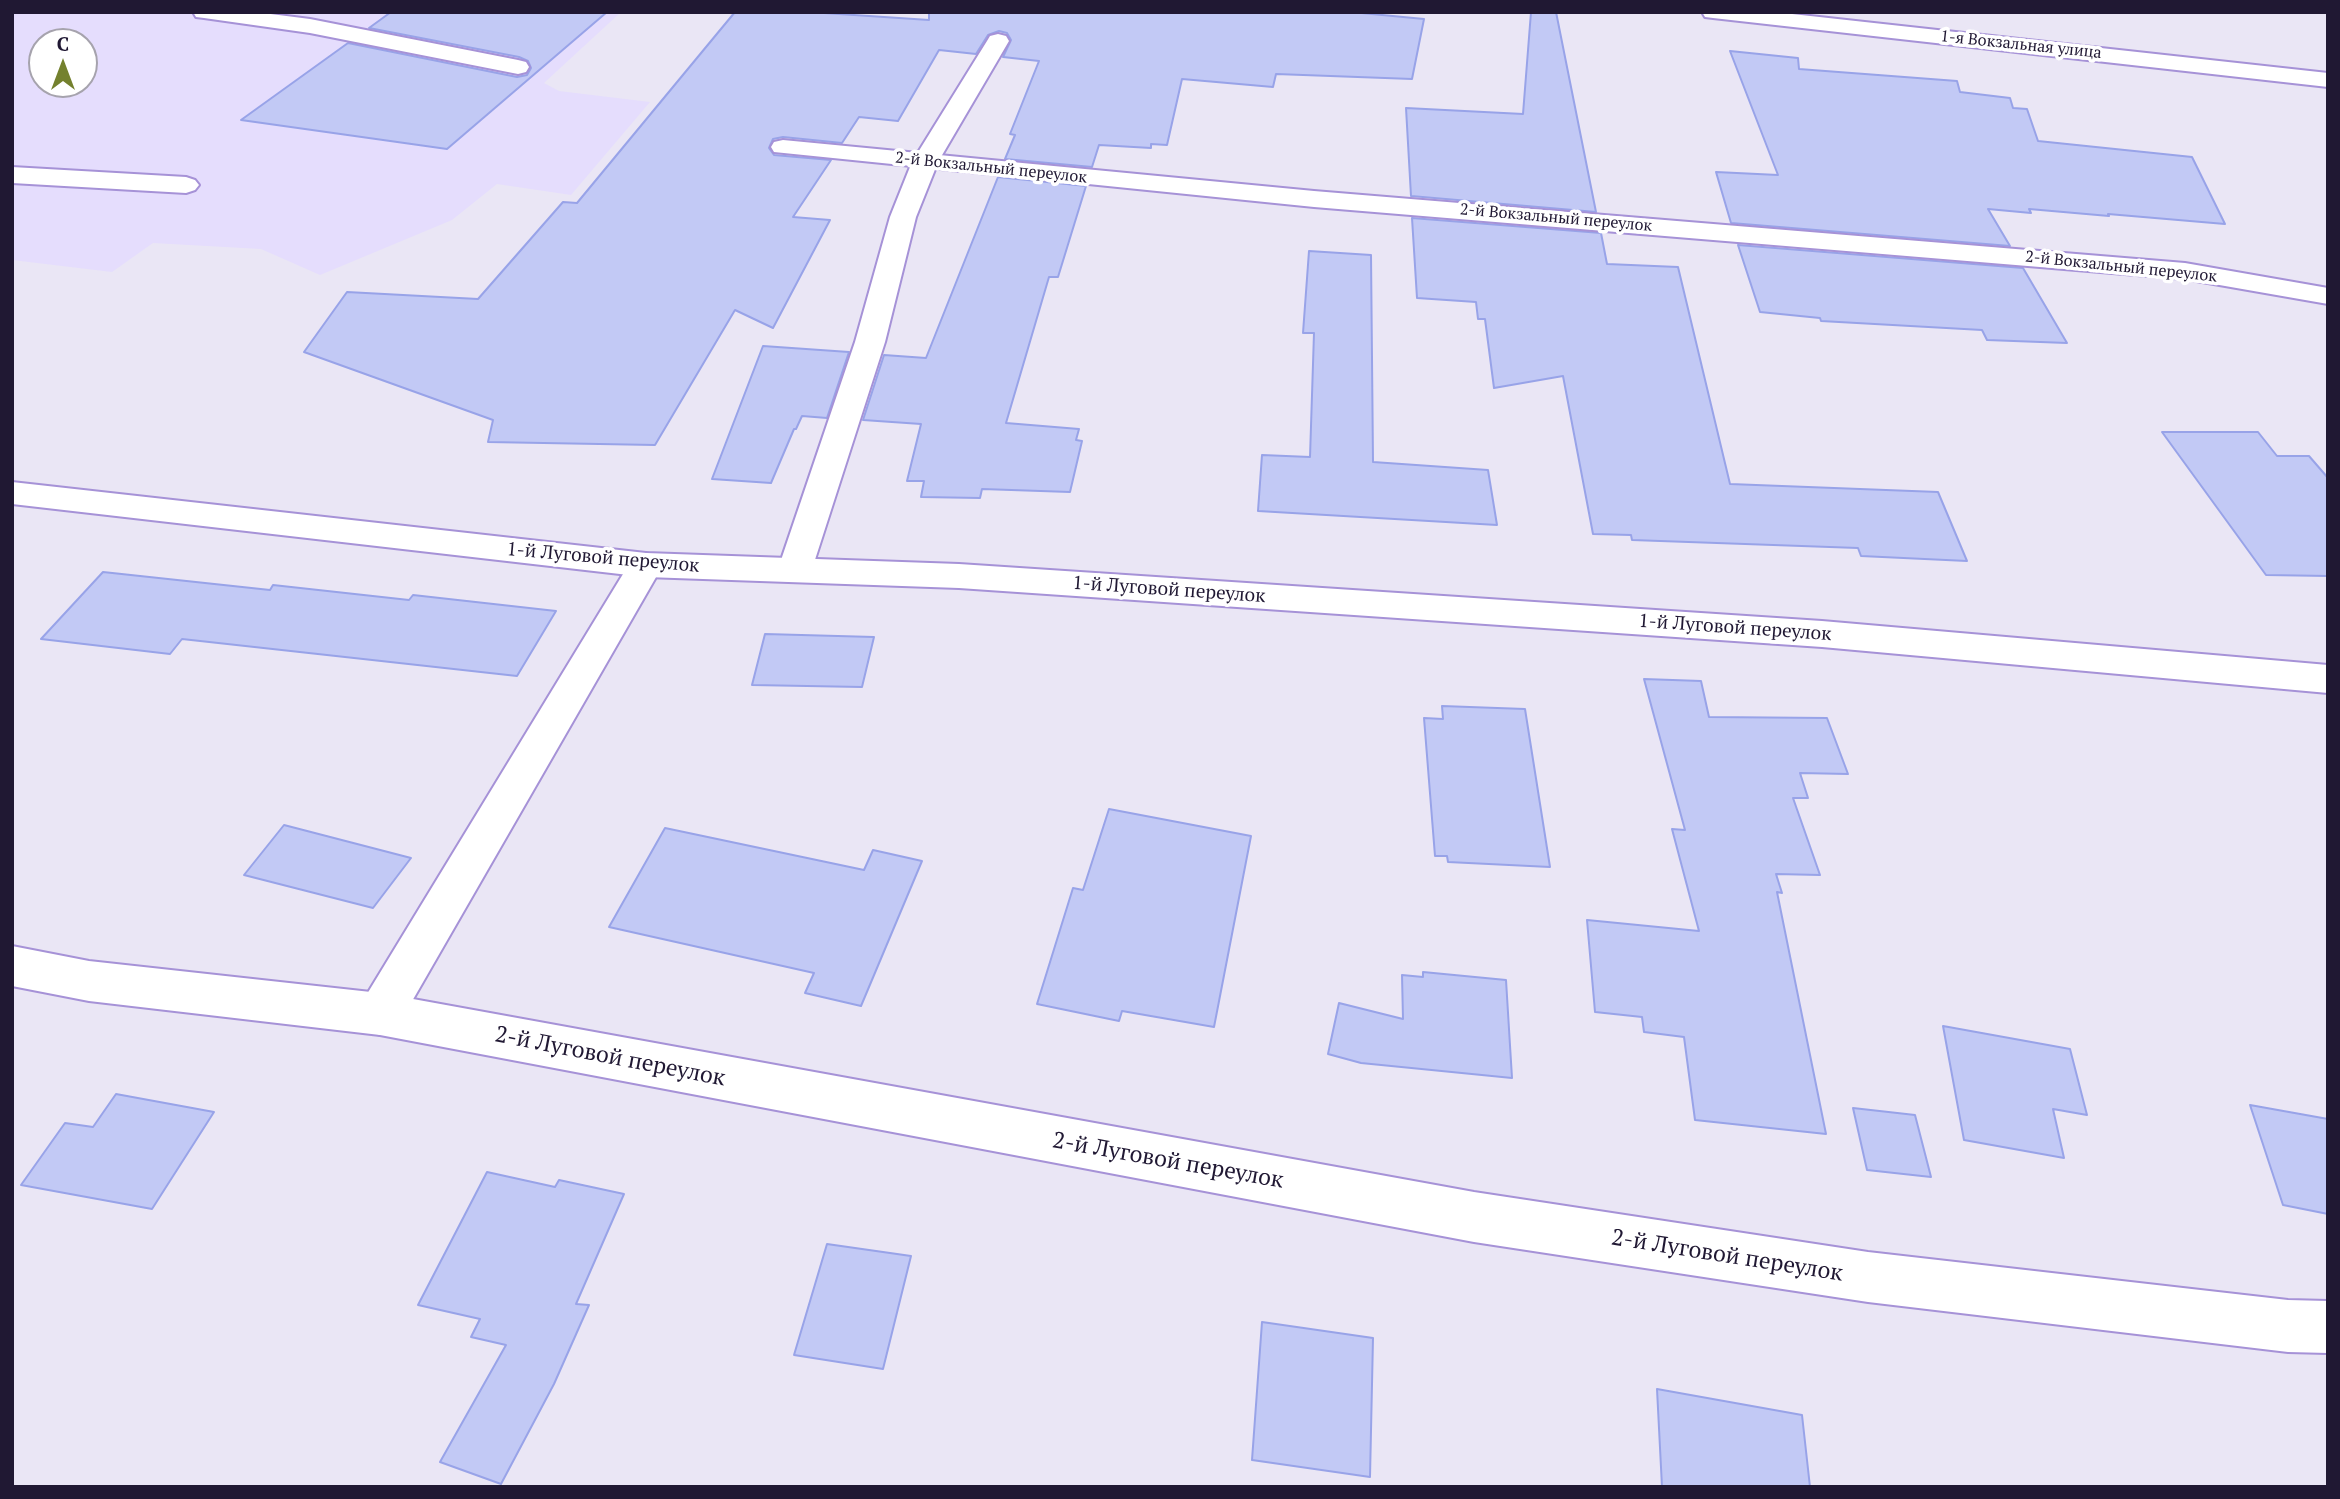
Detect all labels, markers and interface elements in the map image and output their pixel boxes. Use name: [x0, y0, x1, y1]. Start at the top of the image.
street label: 1-я Вокзальная улица: [1940, 27, 2102, 63]
north arrow: [28, 28, 98, 98]
text: С: [57, 31, 69, 56]
street label: 2-й Вокзальный переулок: [894, 148, 1088, 188]
street label: 2-й Вокзальный переулок: [1459, 200, 1653, 236]
street label: 2-й Вокзальный переулок: [2024, 247, 2218, 287]
street label: 1-й Луговой переулок: [506, 538, 700, 578]
street label: 1-й Луговой переулок: [1072, 572, 1266, 608]
street label: 1-й Луговой переулок: [1638, 610, 1832, 646]
street label: 2-й Луговой переулок: [492, 1021, 728, 1093]
street label: 2-й Луговой переулок: [1050, 1127, 1286, 1195]
street label: 2-й Луговой переулок: [1609, 1224, 1845, 1288]

